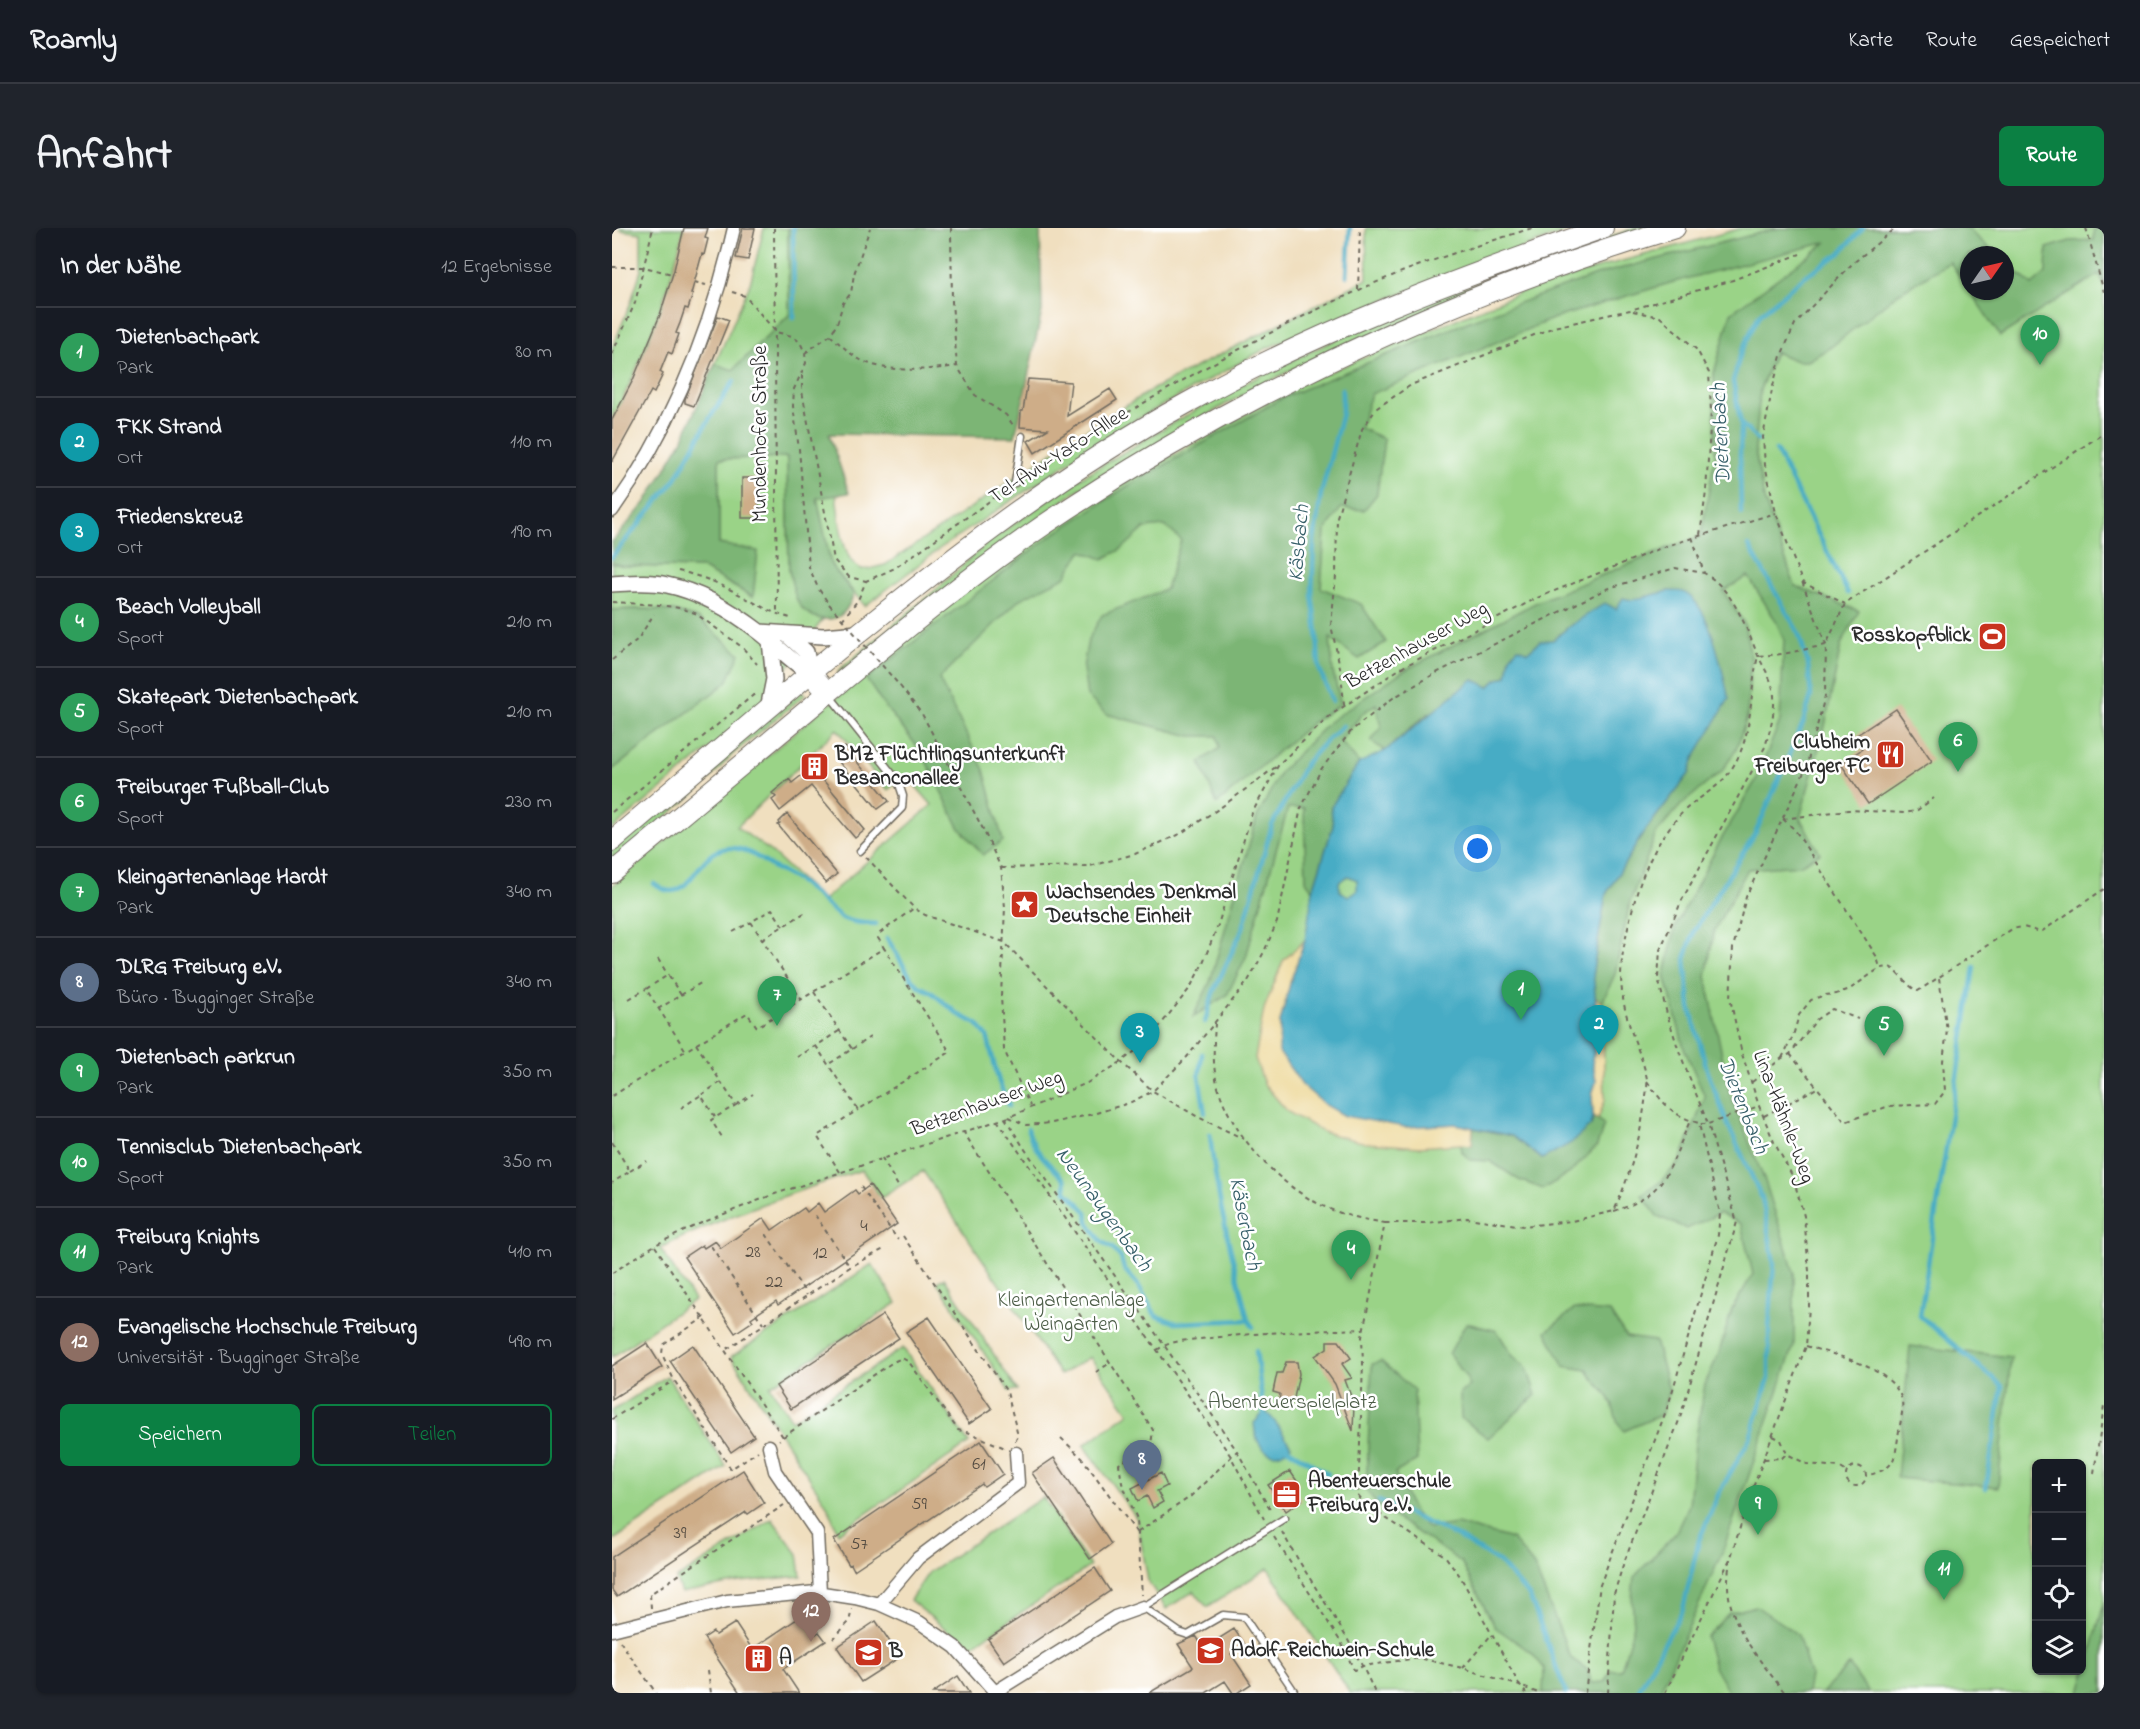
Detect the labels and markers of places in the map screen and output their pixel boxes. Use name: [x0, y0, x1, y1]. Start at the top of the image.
pin: 10: [2020, 316, 2060, 365]
sports icon: Rosskopfblick: [1976, 620, 2008, 652]
place label: Rosskopfblick: [1852, 621, 1972, 651]
pin: 6: [1938, 722, 1978, 772]
place label: Clubheim Freiburger FC: [1754, 728, 1870, 784]
restaurant icon: Clubheim Freiburger FC: [1875, 739, 1907, 771]
place label: BMZ Flüchtlingsunterkunft Besanconallee: [834, 740, 1066, 794]
building icon: BMZ Flüchtlingsunterkunft Besanconallee: [798, 751, 830, 783]
place label: Wachsendes Denkmal Deutsche Einheit: [1045, 878, 1237, 932]
place icon: Wachsendes Denkmal Deutsche Einheit: [1009, 889, 1041, 921]
pin: 1: [1502, 970, 1540, 1020]
pin: 7: [758, 976, 796, 1026]
pin: 2: [1580, 1006, 1618, 1055]
pin: 5: [1864, 1006, 1904, 1056]
pin: 3: [1120, 1014, 1160, 1063]
pin: 4: [1332, 1230, 1370, 1280]
pin: 8: [1122, 1440, 1162, 1490]
place label: Abenteuerschule Freiburg e.V.: [1307, 1467, 1452, 1523]
office icon: Abenteuerschule Freiburg e.V.: [1271, 1478, 1303, 1510]
pin: 9: [1738, 1486, 1778, 1535]
pin: 11: [1924, 1550, 1964, 1600]
pin: 12: [792, 1592, 830, 1642]
school or university icon: Adolf-Reichwein-Schule: [1194, 1635, 1226, 1667]
school or university icon: B: [852, 1636, 884, 1668]
place label: Adolf-Reichwein-Schule: [1231, 1636, 1435, 1666]
place label: B: [888, 1637, 903, 1667]
building icon: A: [742, 1643, 774, 1675]
place label: A: [779, 1644, 792, 1674]

